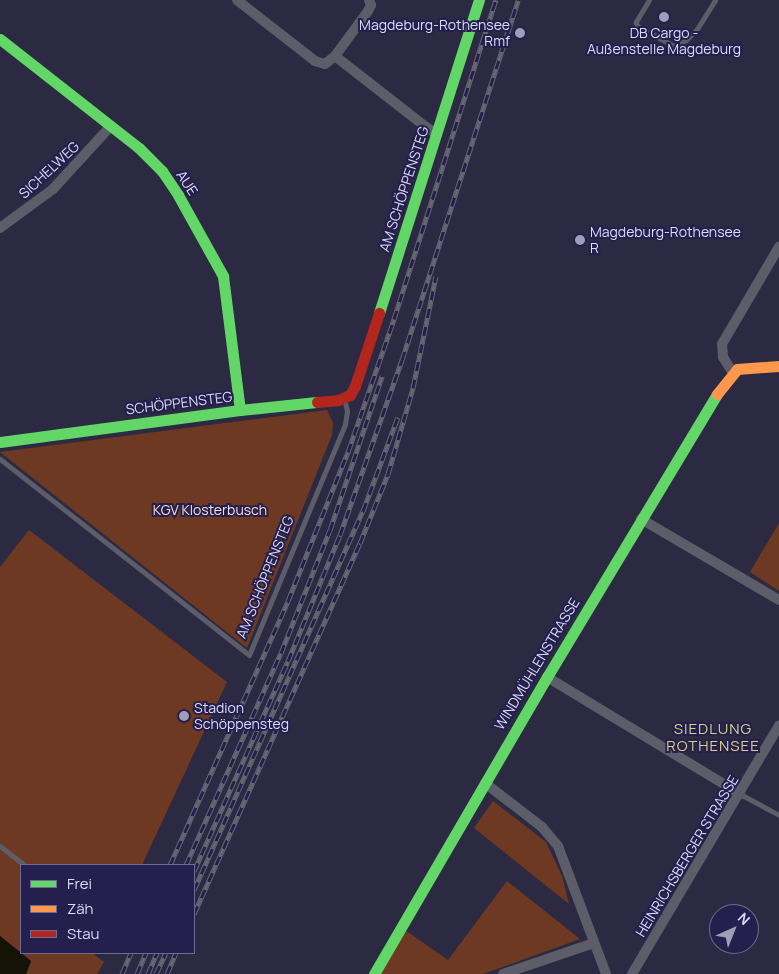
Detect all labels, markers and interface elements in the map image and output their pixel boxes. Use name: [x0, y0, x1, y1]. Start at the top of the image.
marker: DB Cargo - Außenstelle Magdeburg: [658, 11, 670, 23]
place label: Magdeburg-Rothensee Rmf: [359, 17, 510, 49]
place label: DB Cargo - Außenstelle Magdeburg: [587, 25, 741, 58]
marker: Magdeburg-Rothensee Rmf: [514, 27, 526, 39]
street label: AM SCHÖPPENSTEG: [376, 124, 432, 254]
street label: SICHELWEG: [15, 138, 83, 202]
street label: AUE: [173, 167, 201, 199]
place label: Magdeburg-Rothensee R: [590, 224, 741, 256]
marker: Magdeburg-Rothensee R: [574, 234, 586, 246]
street label: SCHÖPPENSTEG: [125, 388, 233, 418]
park label: KGV Klosterbusch: [153, 502, 267, 518]
street label: AM SCHÖPPENSTEG: [233, 513, 297, 641]
street label: WINDMÜHLENSTRASSE: [491, 595, 583, 733]
place label: Stadion Schöppensteg: [194, 700, 289, 732]
marker: Stadion Schöppensteg: [178, 710, 190, 722]
district label: SIEDLUNG ROTHENSEE: [665, 719, 761, 754]
street label: HEINRICHSBERGER STRASSE: [632, 772, 742, 940]
legend: [20, 864, 195, 954]
text: Frei: [67, 873, 92, 894]
text: Zäh: [67, 898, 93, 919]
north arrow: [709, 904, 759, 954]
text: N: [734, 908, 754, 929]
text: Stau: [67, 923, 100, 944]

